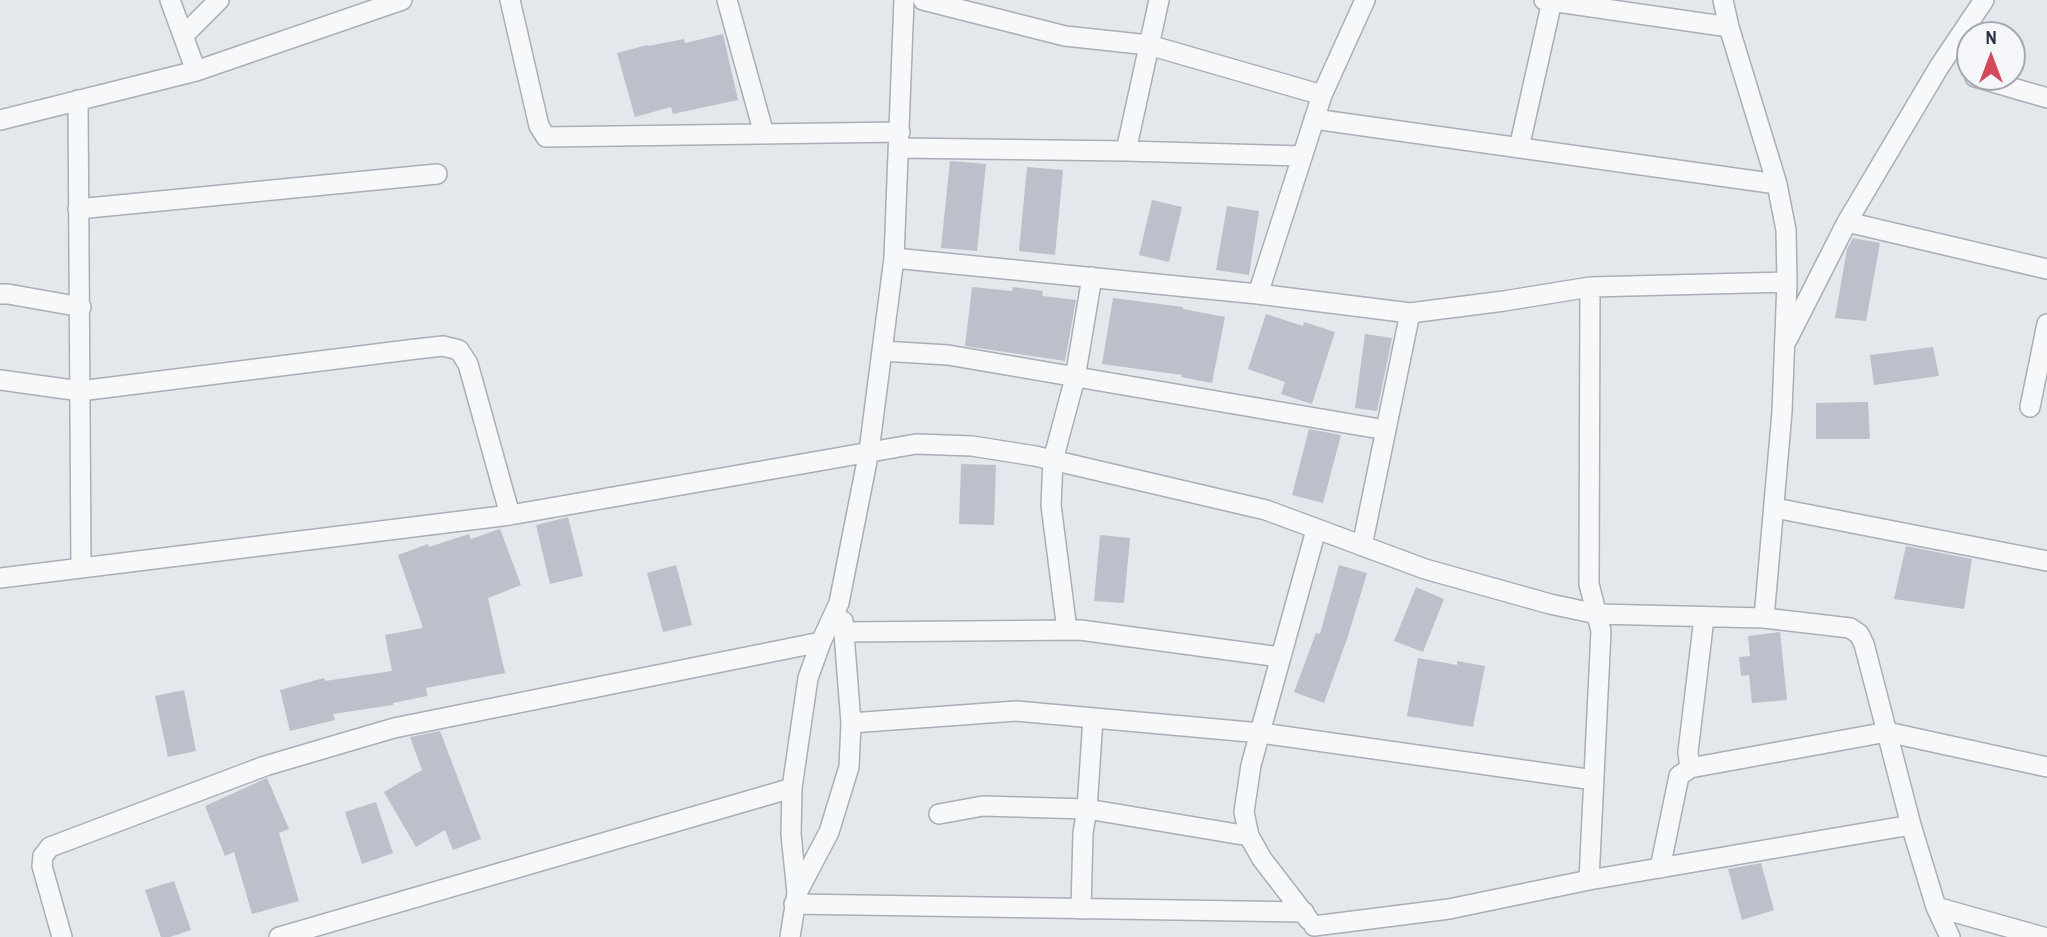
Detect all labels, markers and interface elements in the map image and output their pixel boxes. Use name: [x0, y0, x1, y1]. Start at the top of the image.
north arrow: [1956, 21, 2026, 91]
text: N: [1985, 24, 1997, 50]

